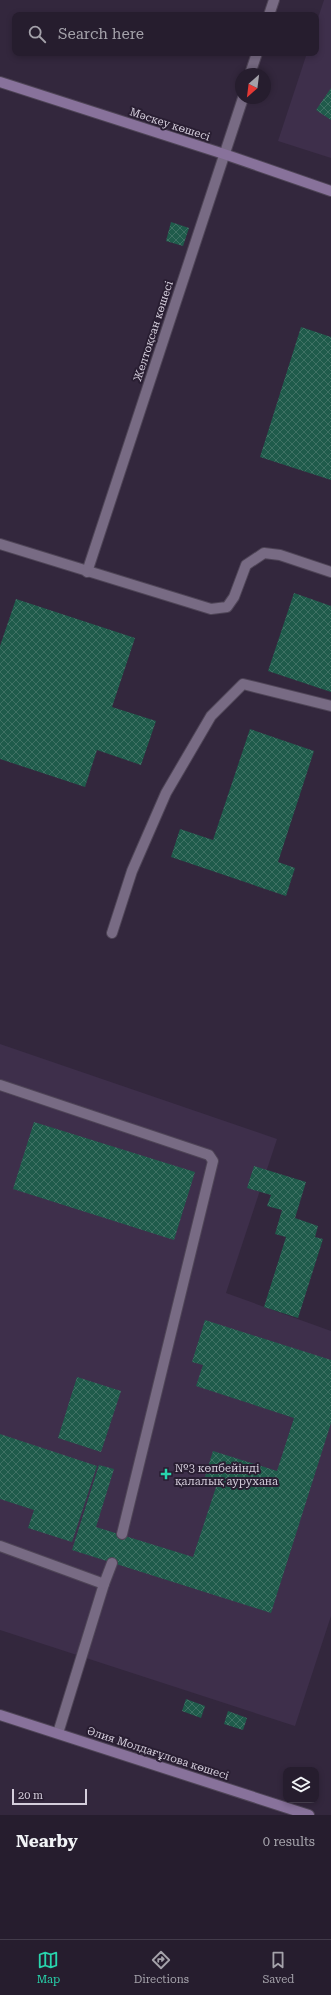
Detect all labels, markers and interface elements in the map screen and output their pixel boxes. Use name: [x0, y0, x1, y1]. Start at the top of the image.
search box: [12, 12, 319, 56]
icon: search: [26, 23, 48, 45]
text: Search here: [58, 25, 144, 43]
north arrow: [235, 68, 271, 104]
street label: Мәскеу көшесі: [128, 105, 212, 144]
street label: Желтоқсан көшесі: [131, 279, 176, 383]
place label: №3 көпбейінді қалалық аурухана: [175, 1462, 278, 1488]
marker: №3 көпбейінді қалалық аурухана: [160, 1468, 172, 1480]
street label: Әлия Молдағұлова көшесі: [85, 1724, 231, 1783]
map controls: [283, 1767, 319, 1803]
button: layers: [283, 1767, 319, 1803]
scale bar: [12, 1787, 87, 1806]
text: 20 m: [18, 1789, 43, 1802]
text: Nearby: [16, 1831, 78, 1851]
text: 0 results: [263, 1834, 315, 1849]
tab: Map: [37, 1949, 60, 1986]
tab: Directions: [134, 1949, 189, 1986]
tab: Saved: [262, 1949, 294, 1986]

